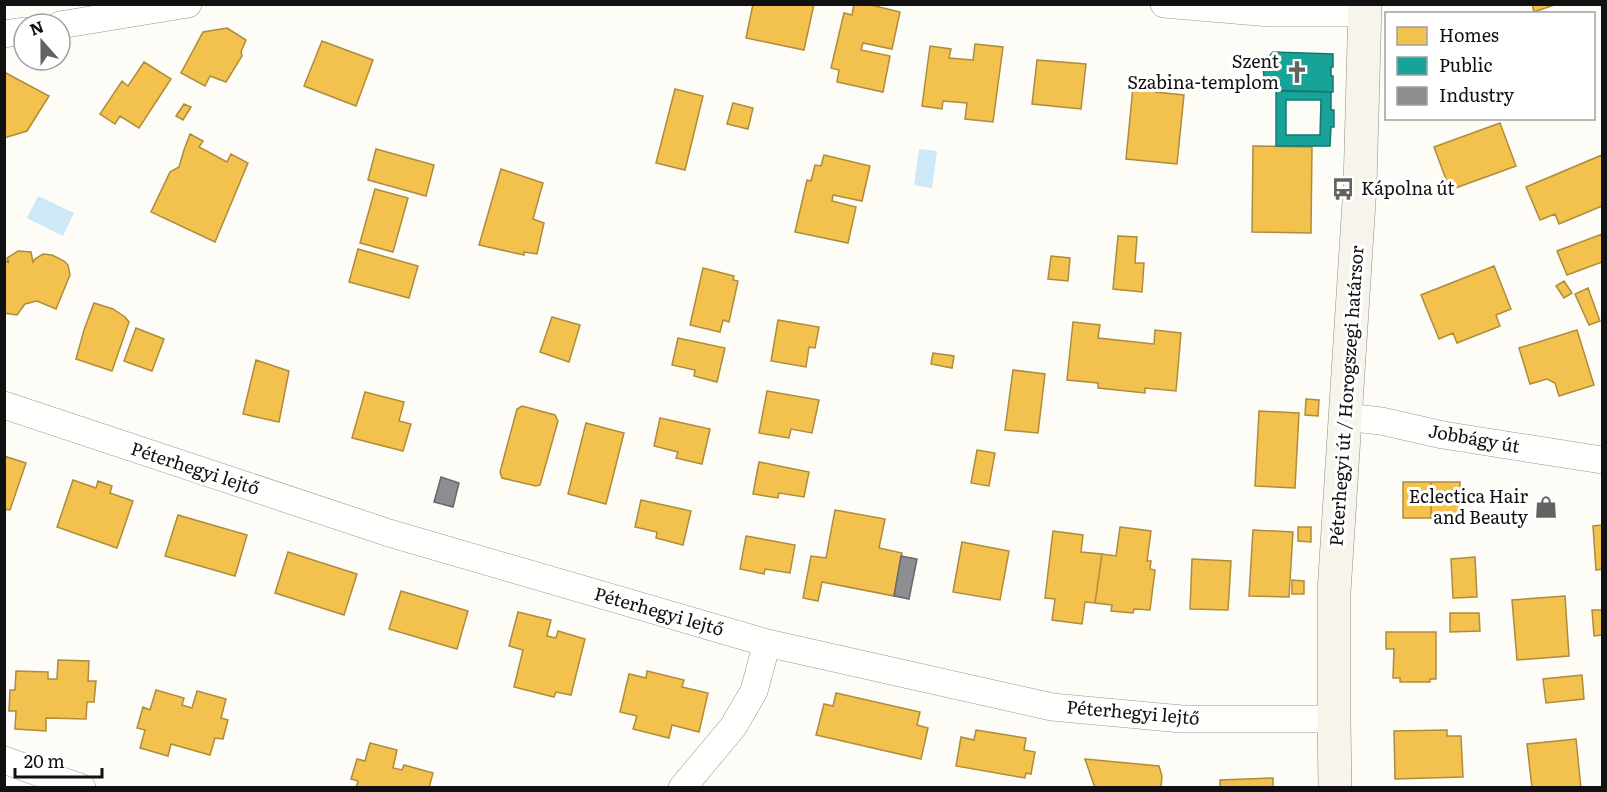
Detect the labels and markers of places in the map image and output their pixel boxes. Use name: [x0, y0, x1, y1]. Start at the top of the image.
place label: Szent Szabina-templom: [1127, 47, 1280, 95]
church icon: Szent Szabina-templom: [1284, 59, 1310, 85]
place label: Kápolna út: [1361, 174, 1455, 201]
bus stop icon: Kápolna út: [1330, 176, 1356, 202]
place label: Eclectica Hair and Beauty: [1409, 482, 1529, 530]
shop icon: Eclectica Hair and Beauty: [1533, 494, 1559, 520]

